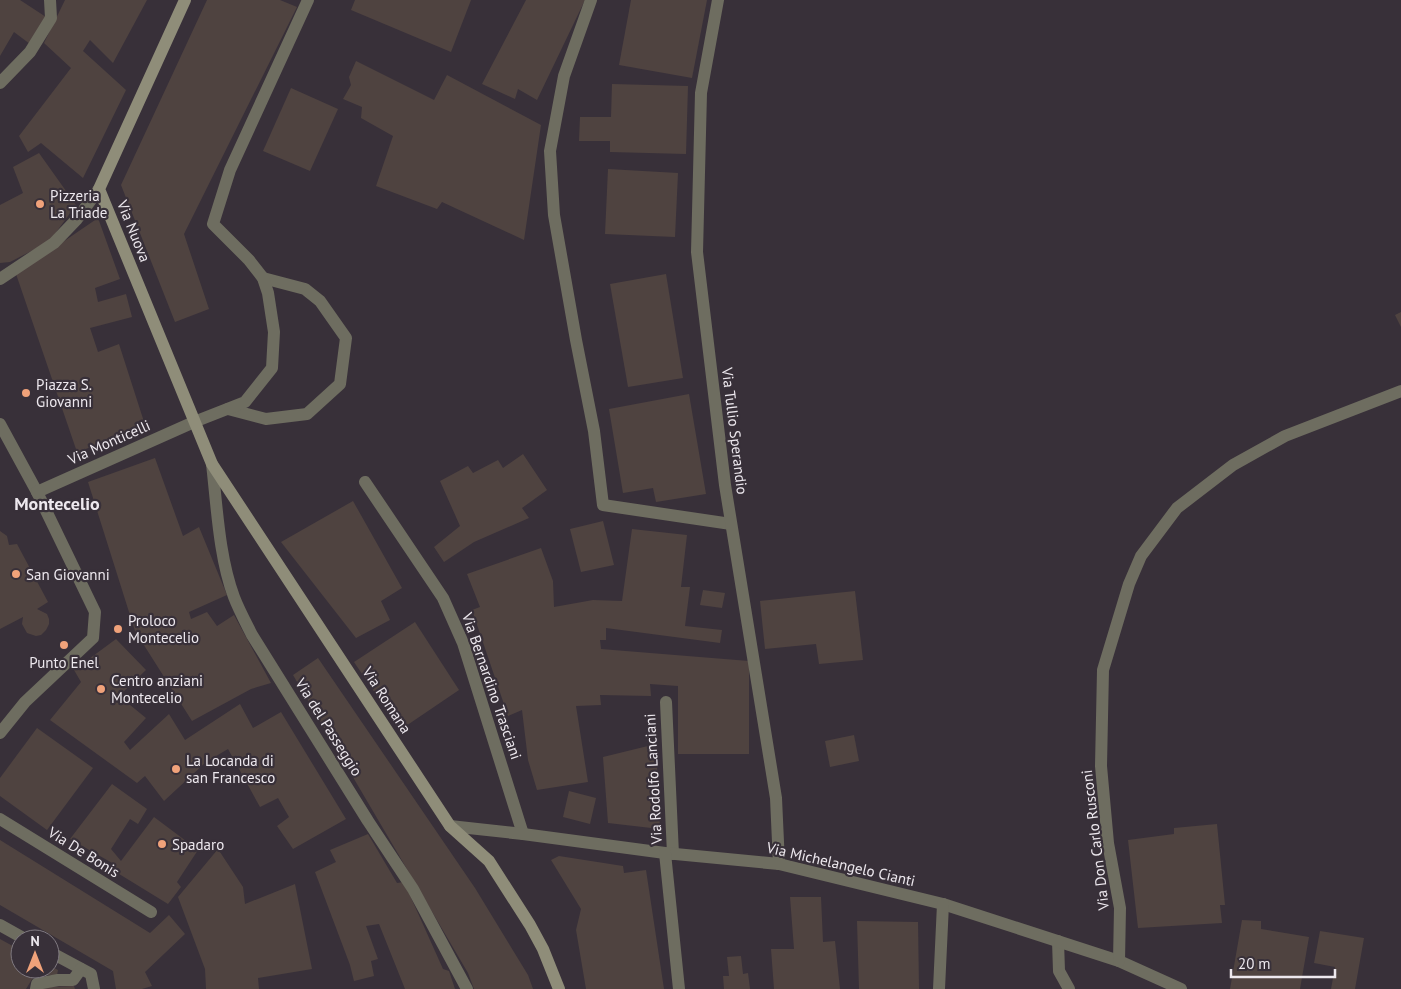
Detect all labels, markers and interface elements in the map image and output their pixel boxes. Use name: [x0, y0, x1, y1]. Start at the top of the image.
place label: Pizzeria La Triade: [50, 186, 107, 222]
street label: Via Nuova: [113, 197, 155, 265]
marker: Pizzeria La Triade: [34, 198, 46, 210]
street label: Via Tullio Sperandio: [718, 365, 752, 496]
place label: Piazza S. Giovanni: [36, 375, 92, 411]
marker: Piazza S. Giovanni: [20, 387, 32, 399]
street label: Via Monticelli: [64, 415, 153, 469]
district label: Montecelio: [14, 492, 100, 515]
place label: San Giovanni: [26, 565, 110, 584]
marker: San Giovanni: [10, 568, 22, 580]
street label: Via Bernardino Trasciani: [458, 609, 526, 762]
place label: Proloco Montecelio: [128, 611, 199, 647]
marker: Proloco Montecelio: [112, 623, 124, 635]
marker: Punto Enel: [58, 639, 70, 651]
place label: Punto Enel: [29, 653, 99, 672]
street label: Via Romana: [358, 662, 416, 737]
place label: Centro anziani Montecelio: [111, 671, 203, 707]
street label: Via del Passeggio: [291, 674, 367, 779]
marker: Centro anziani Montecelio: [95, 683, 107, 695]
street label: Via Rodolfo Lanciani: [640, 713, 666, 846]
place label: La Locanda di san Francesco: [186, 751, 275, 787]
marker: La Locanda di san Francesco: [170, 763, 182, 775]
street label: Via Don Carlo Rusconi: [1077, 769, 1113, 912]
street label: Via De Bonis: [44, 822, 123, 881]
place label: Spadaro: [172, 835, 224, 854]
street label: Via Michelangelo Cianti: [764, 837, 917, 890]
marker: Spadaro: [156, 838, 168, 850]
north arrow: [10, 929, 60, 979]
text: N: [30, 932, 40, 950]
scale bar: [1231, 946, 1335, 978]
text: 20 m: [1238, 954, 1271, 973]

